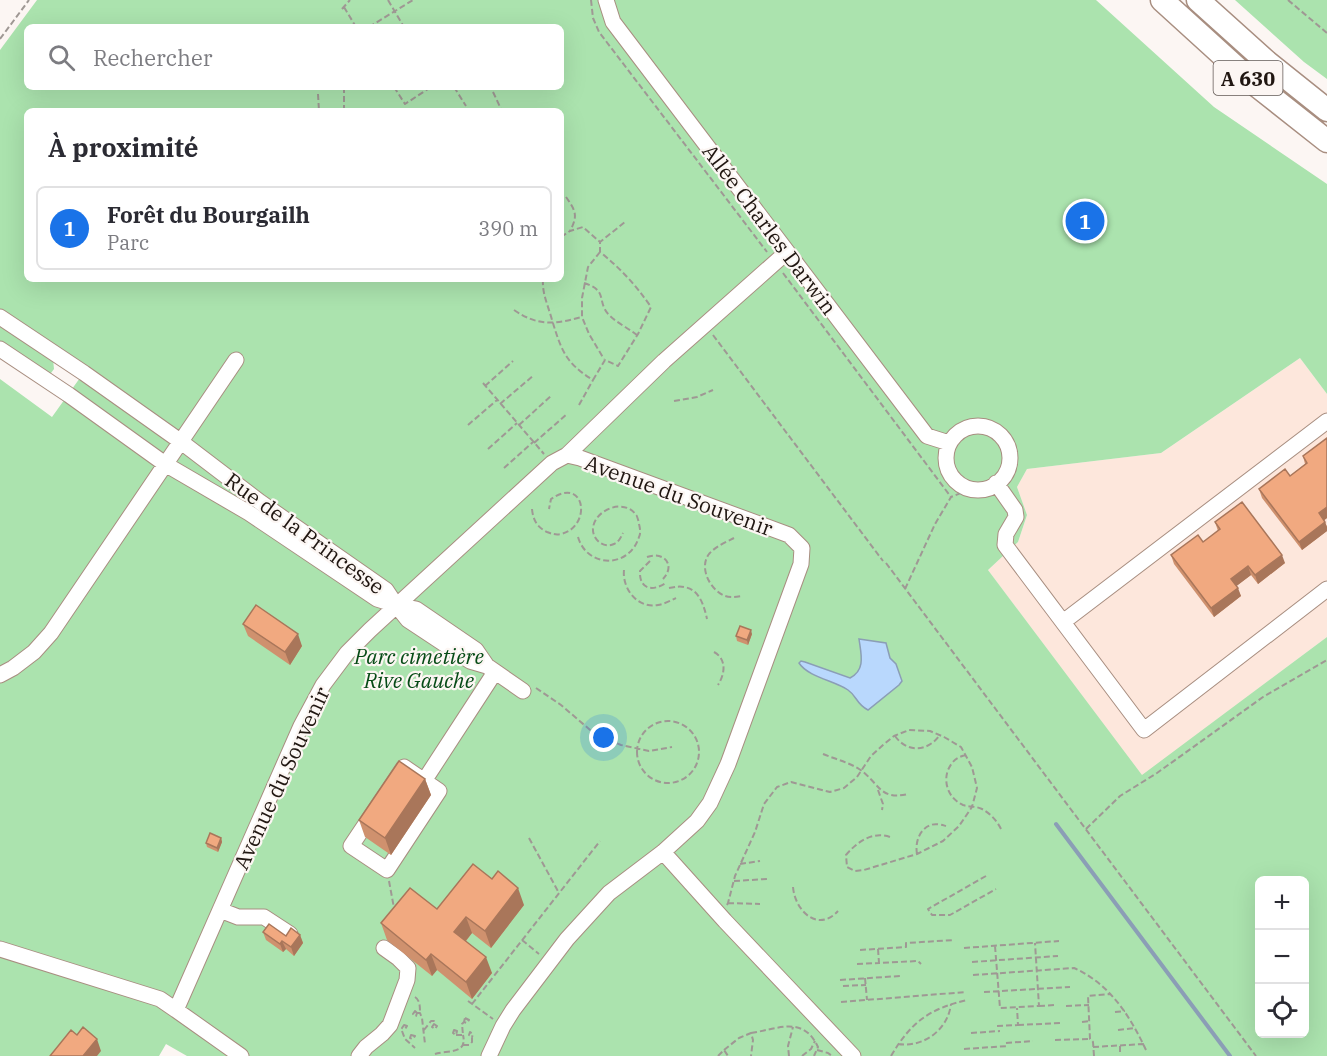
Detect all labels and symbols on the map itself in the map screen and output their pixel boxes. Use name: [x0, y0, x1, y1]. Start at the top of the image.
road number: A 630: [1214, 61, 1282, 95]
street label: Allée Charles Darwin: [697, 138, 843, 320]
pin: 1: [1066, 198, 1104, 244]
street label: Avenue du Souvenir: [581, 448, 778, 542]
street label: Rue de la Princesse: [220, 466, 390, 600]
park label: Parc cimetière Rive Gauche: [353, 642, 484, 694]
street label: Avenue du Souvenir: [226, 682, 336, 874]
your location: [589, 723, 618, 752]

